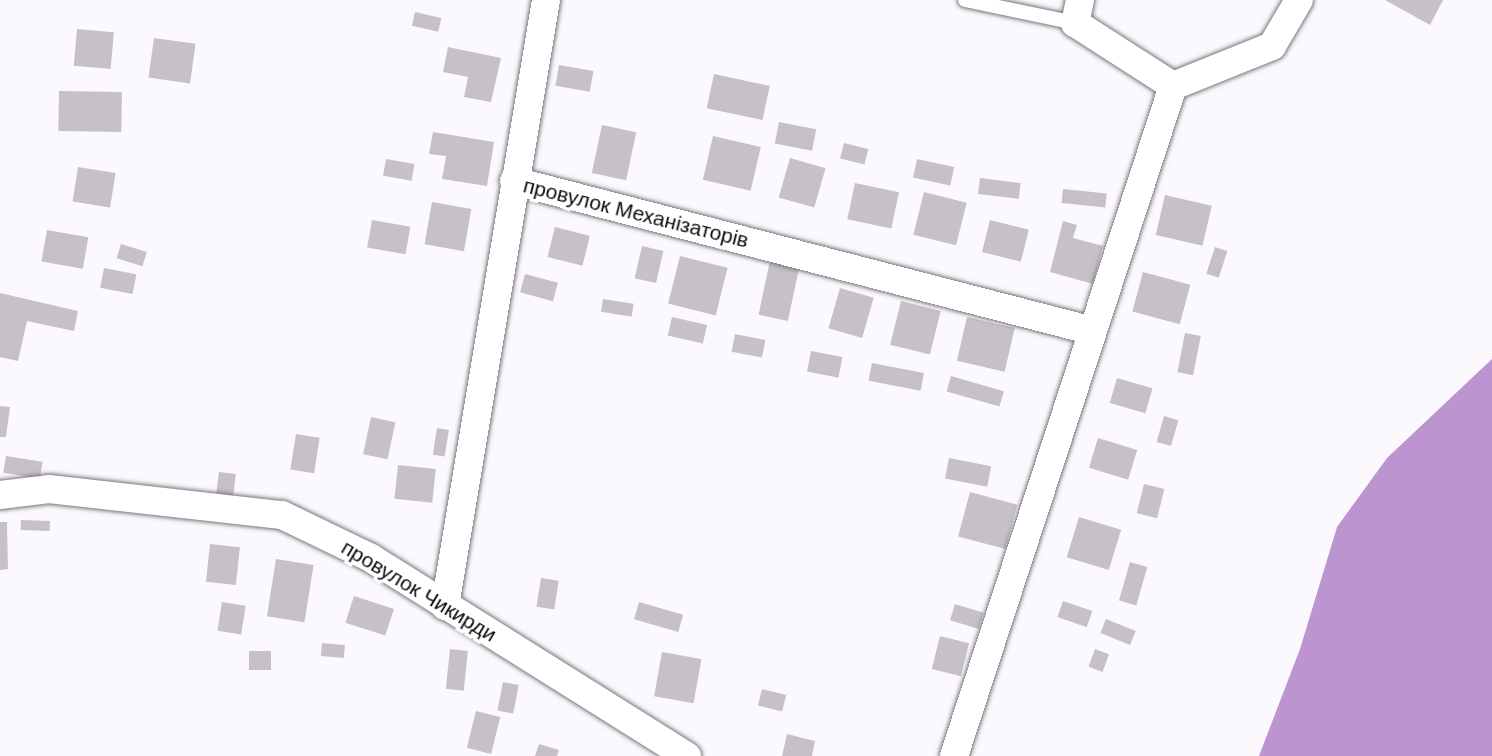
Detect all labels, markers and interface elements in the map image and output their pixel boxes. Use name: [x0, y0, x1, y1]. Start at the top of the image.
street label: провулок Механізаторів: [521, 173, 751, 253]
street label: провулок Чикирди: [337, 535, 501, 647]

